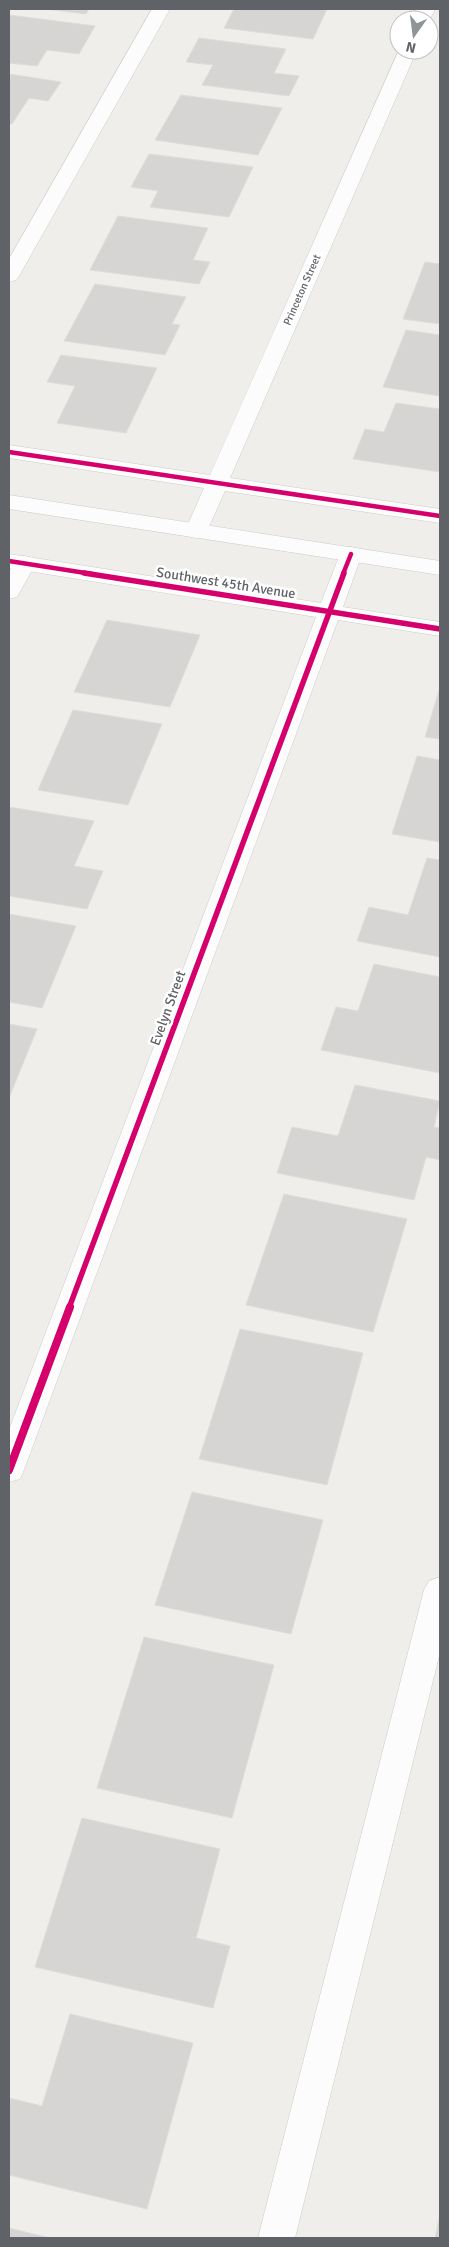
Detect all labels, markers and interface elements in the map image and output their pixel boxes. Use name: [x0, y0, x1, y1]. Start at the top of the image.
north arrow: [389, 10, 439, 60]
text: N: [404, 38, 418, 57]
street label: Princeton Street: [281, 252, 324, 328]
street label: Southwest 45th Avenue: [155, 564, 297, 602]
street label: Evelyn Street: [147, 968, 189, 1048]

